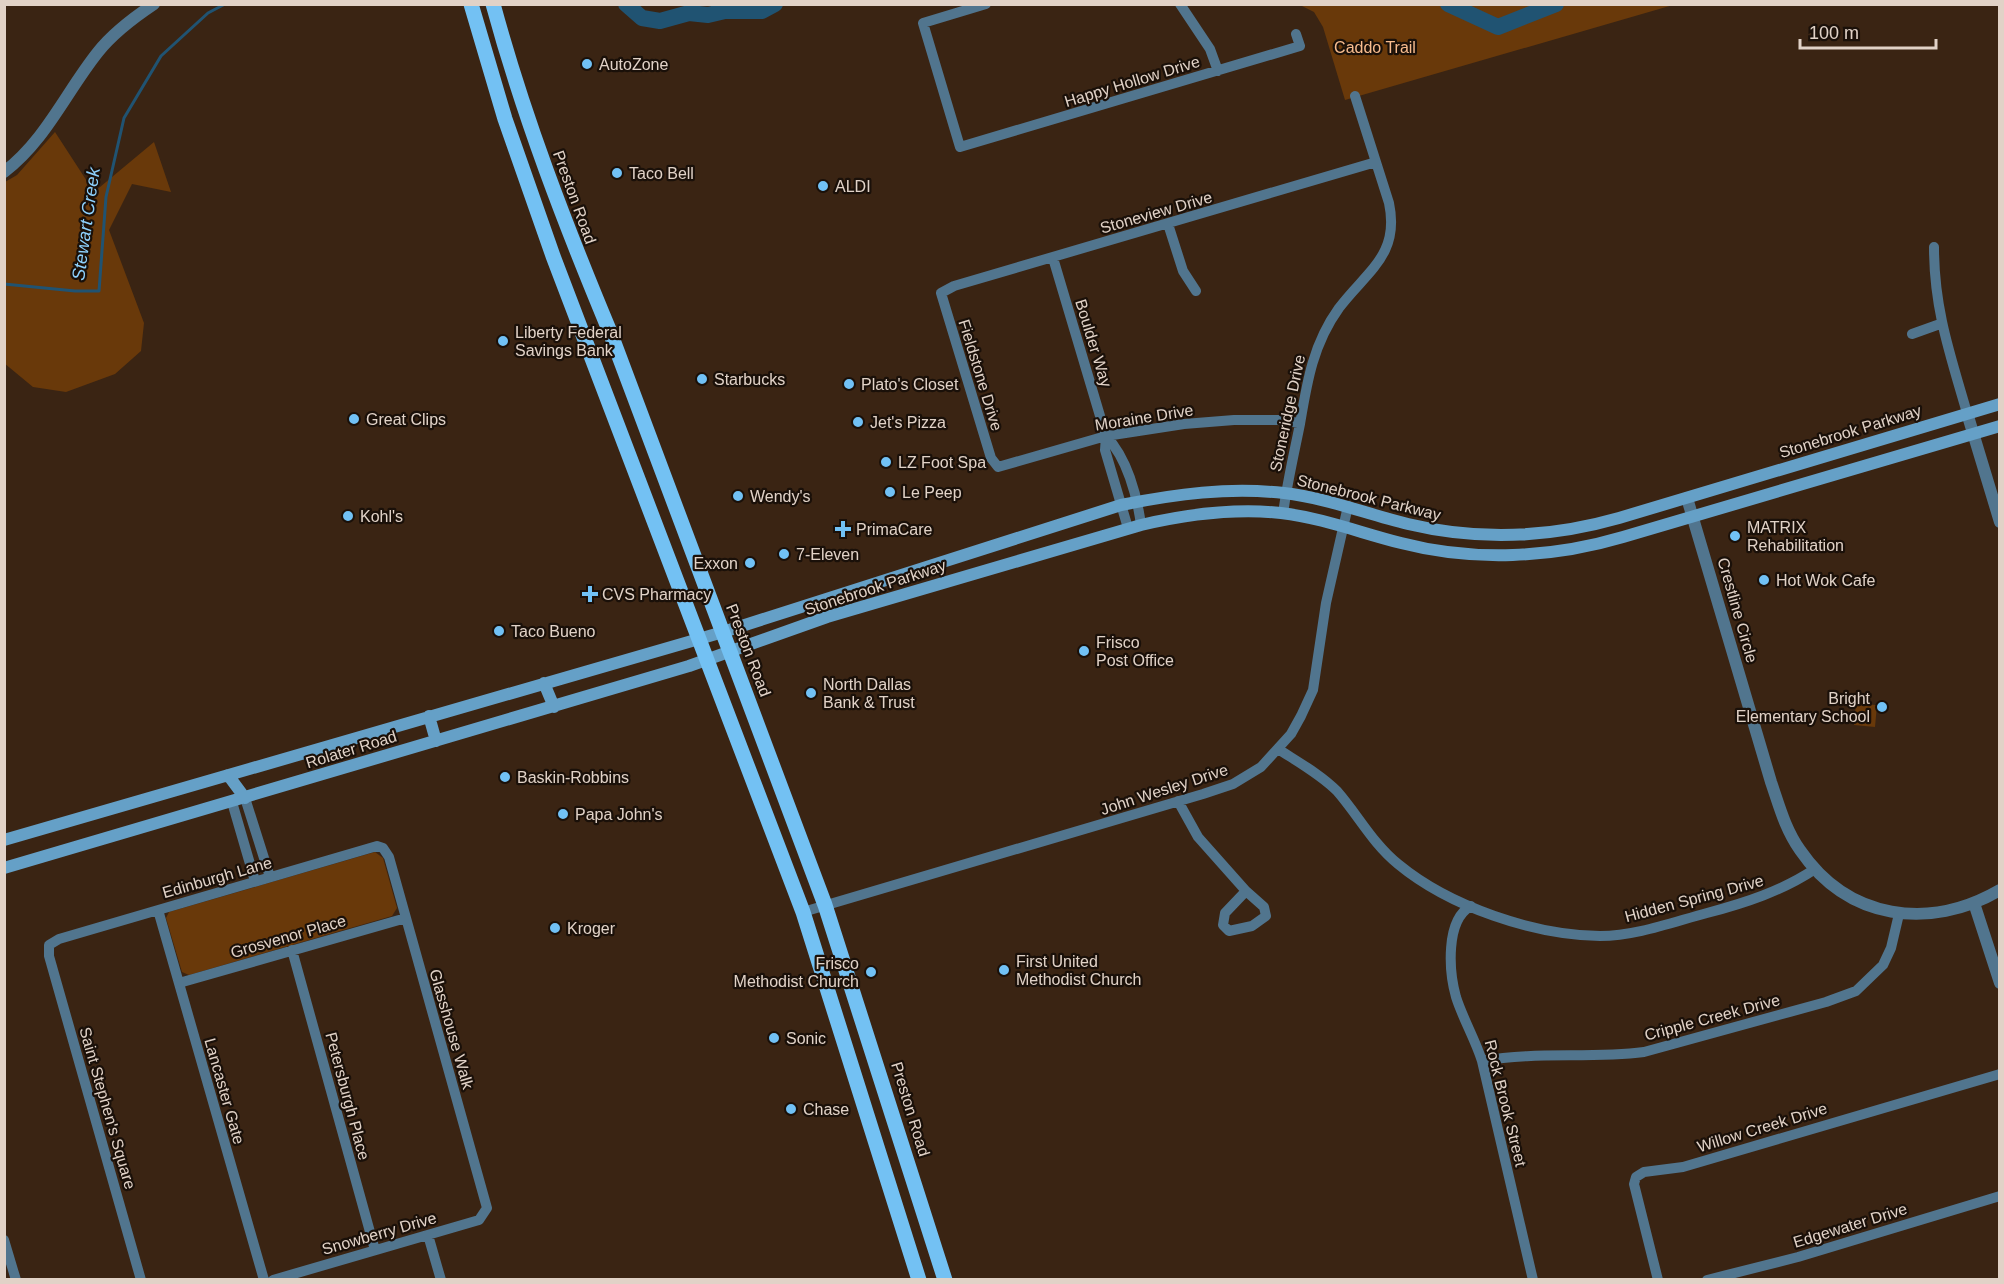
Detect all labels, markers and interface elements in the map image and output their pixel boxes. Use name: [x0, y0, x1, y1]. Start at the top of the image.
scale bar: [1800, 12, 1936, 50]
text: 100 m: [1809, 23, 1859, 43]
park label: Caddo Trail: [1334, 39, 1416, 56]
street label: Happy Hollow Drive: [1062, 53, 1202, 110]
place label: AutoZone: [599, 56, 668, 73]
marker: AutoZone: [580, 57, 594, 71]
street label: Preston Road: [550, 148, 599, 246]
water label: Stewart Creek: [68, 165, 104, 282]
place label: Taco Bell: [629, 165, 694, 182]
marker: Taco Bell: [610, 166, 624, 180]
place label: ALDI: [835, 178, 871, 195]
marker: ALDI: [816, 179, 830, 193]
street label: Stoneview Drive: [1098, 188, 1214, 237]
street label: Boulder Way: [1072, 297, 1115, 389]
street label: Fieldstone Drive: [955, 317, 1006, 433]
place label: Liberty Federal Savings Bank: [515, 324, 622, 359]
marker: Liberty Federal Savings Bank: [496, 334, 510, 348]
street label: Stoneridge Drive: [1267, 353, 1308, 473]
place label: Starbucks: [714, 371, 785, 388]
marker: Starbucks: [695, 372, 709, 386]
place label: Plato's Closet: [861, 376, 959, 393]
marker: Plato's Closet: [842, 377, 856, 391]
street label: Moraine Drive: [1094, 401, 1195, 434]
street label: Stonebrook Parkway: [1777, 402, 1923, 461]
place label: Great Clips: [366, 411, 446, 428]
marker: Great Clips: [347, 412, 361, 426]
place label: Jet's Pizza: [870, 414, 946, 431]
marker: Jet's Pizza: [851, 415, 865, 429]
place label: LZ Foot Spa: [898, 454, 986, 471]
marker: LZ Foot Spa: [879, 455, 893, 469]
street label: Stonebrook Parkway: [1295, 471, 1443, 524]
place label: Le Peep: [902, 484, 962, 501]
marker: Le Peep: [883, 485, 897, 499]
place label: Wendy's: [750, 488, 811, 505]
marker: Wendy's: [731, 489, 745, 503]
place label: Kohl's: [360, 508, 403, 525]
marker: Kohl's: [341, 509, 355, 523]
place label: MATRIX Rehabilitation: [1747, 519, 1844, 554]
marker: PrimaCare: [834, 520, 852, 538]
place label: PrimaCare: [856, 521, 933, 538]
marker: MATRIX Rehabilitation: [1728, 529, 1742, 543]
place label: 7-Eleven: [796, 546, 859, 563]
marker: 7-Eleven: [777, 547, 791, 561]
place label: Exxon: [694, 555, 738, 572]
marker: Exxon: [743, 556, 757, 570]
street label: Crestline Circle: [1714, 556, 1761, 665]
street label: Stonebrook Parkway: [802, 557, 948, 618]
place label: Hot Wok Cafe: [1776, 572, 1875, 589]
marker: Hot Wok Cafe: [1757, 573, 1771, 587]
place label: CVS Pharmacy: [602, 586, 711, 603]
marker: CVS Pharmacy: [583, 587, 597, 601]
street label: Preston Road: [723, 601, 774, 699]
place label: Taco Bueno: [511, 623, 596, 640]
marker: Taco Bueno: [492, 624, 506, 638]
place label: Frisco Post Office: [1096, 634, 1174, 669]
marker: Frisco Post Office: [1077, 644, 1091, 658]
place label: North Dallas Bank & Trust: [823, 676, 915, 711]
marker: North Dallas Bank & Trust: [804, 686, 818, 700]
place label: Bright Elementary School: [1736, 690, 1871, 725]
marker: Bright Elementary School: [1875, 700, 1889, 714]
street label: Rolater Road: [304, 728, 399, 771]
street label: John Wesley Drive: [1098, 761, 1230, 818]
place label: Baskin-Robbins: [517, 769, 629, 786]
marker: Baskin-Robbins: [498, 770, 512, 784]
place label: Papa John's: [575, 806, 663, 823]
marker: Papa John's: [556, 807, 570, 821]
street label: Edinburgh Lane: [160, 854, 274, 901]
street label: Hidden Spring Drive: [1623, 872, 1766, 925]
street label: Grosvenor Place: [229, 912, 348, 961]
place label: Kroger: [567, 920, 616, 937]
marker: Kroger: [548, 921, 562, 935]
place label: First United Methodist Church: [1016, 953, 1141, 988]
place label: Frisco Methodist Church: [734, 955, 859, 990]
marker: First United Methodist Church: [997, 963, 1011, 977]
marker: Frisco Methodist Church: [864, 965, 878, 979]
street label: Glasshouse Walk: [426, 967, 477, 1092]
street label: Cripple Creek Drive: [1643, 991, 1782, 1044]
street label: Saint Stephen's Square: [76, 1025, 139, 1191]
street label: Petersburgh Place: [322, 1030, 373, 1162]
place label: Sonic: [786, 1030, 826, 1047]
marker: Sonic: [767, 1031, 781, 1045]
street label: Lancaster Gate: [201, 1036, 248, 1146]
street label: Rock Brook Street: [1482, 1038, 1530, 1169]
street label: Preston Road: [888, 1060, 933, 1158]
street label: Willow Creek Drive: [1695, 1100, 1829, 1155]
place label: Chase: [803, 1101, 849, 1118]
marker: Chase: [784, 1102, 798, 1116]
street label: Edgewater Drive: [1791, 1200, 1909, 1251]
street label: Snowberry Drive: [320, 1209, 438, 1258]

